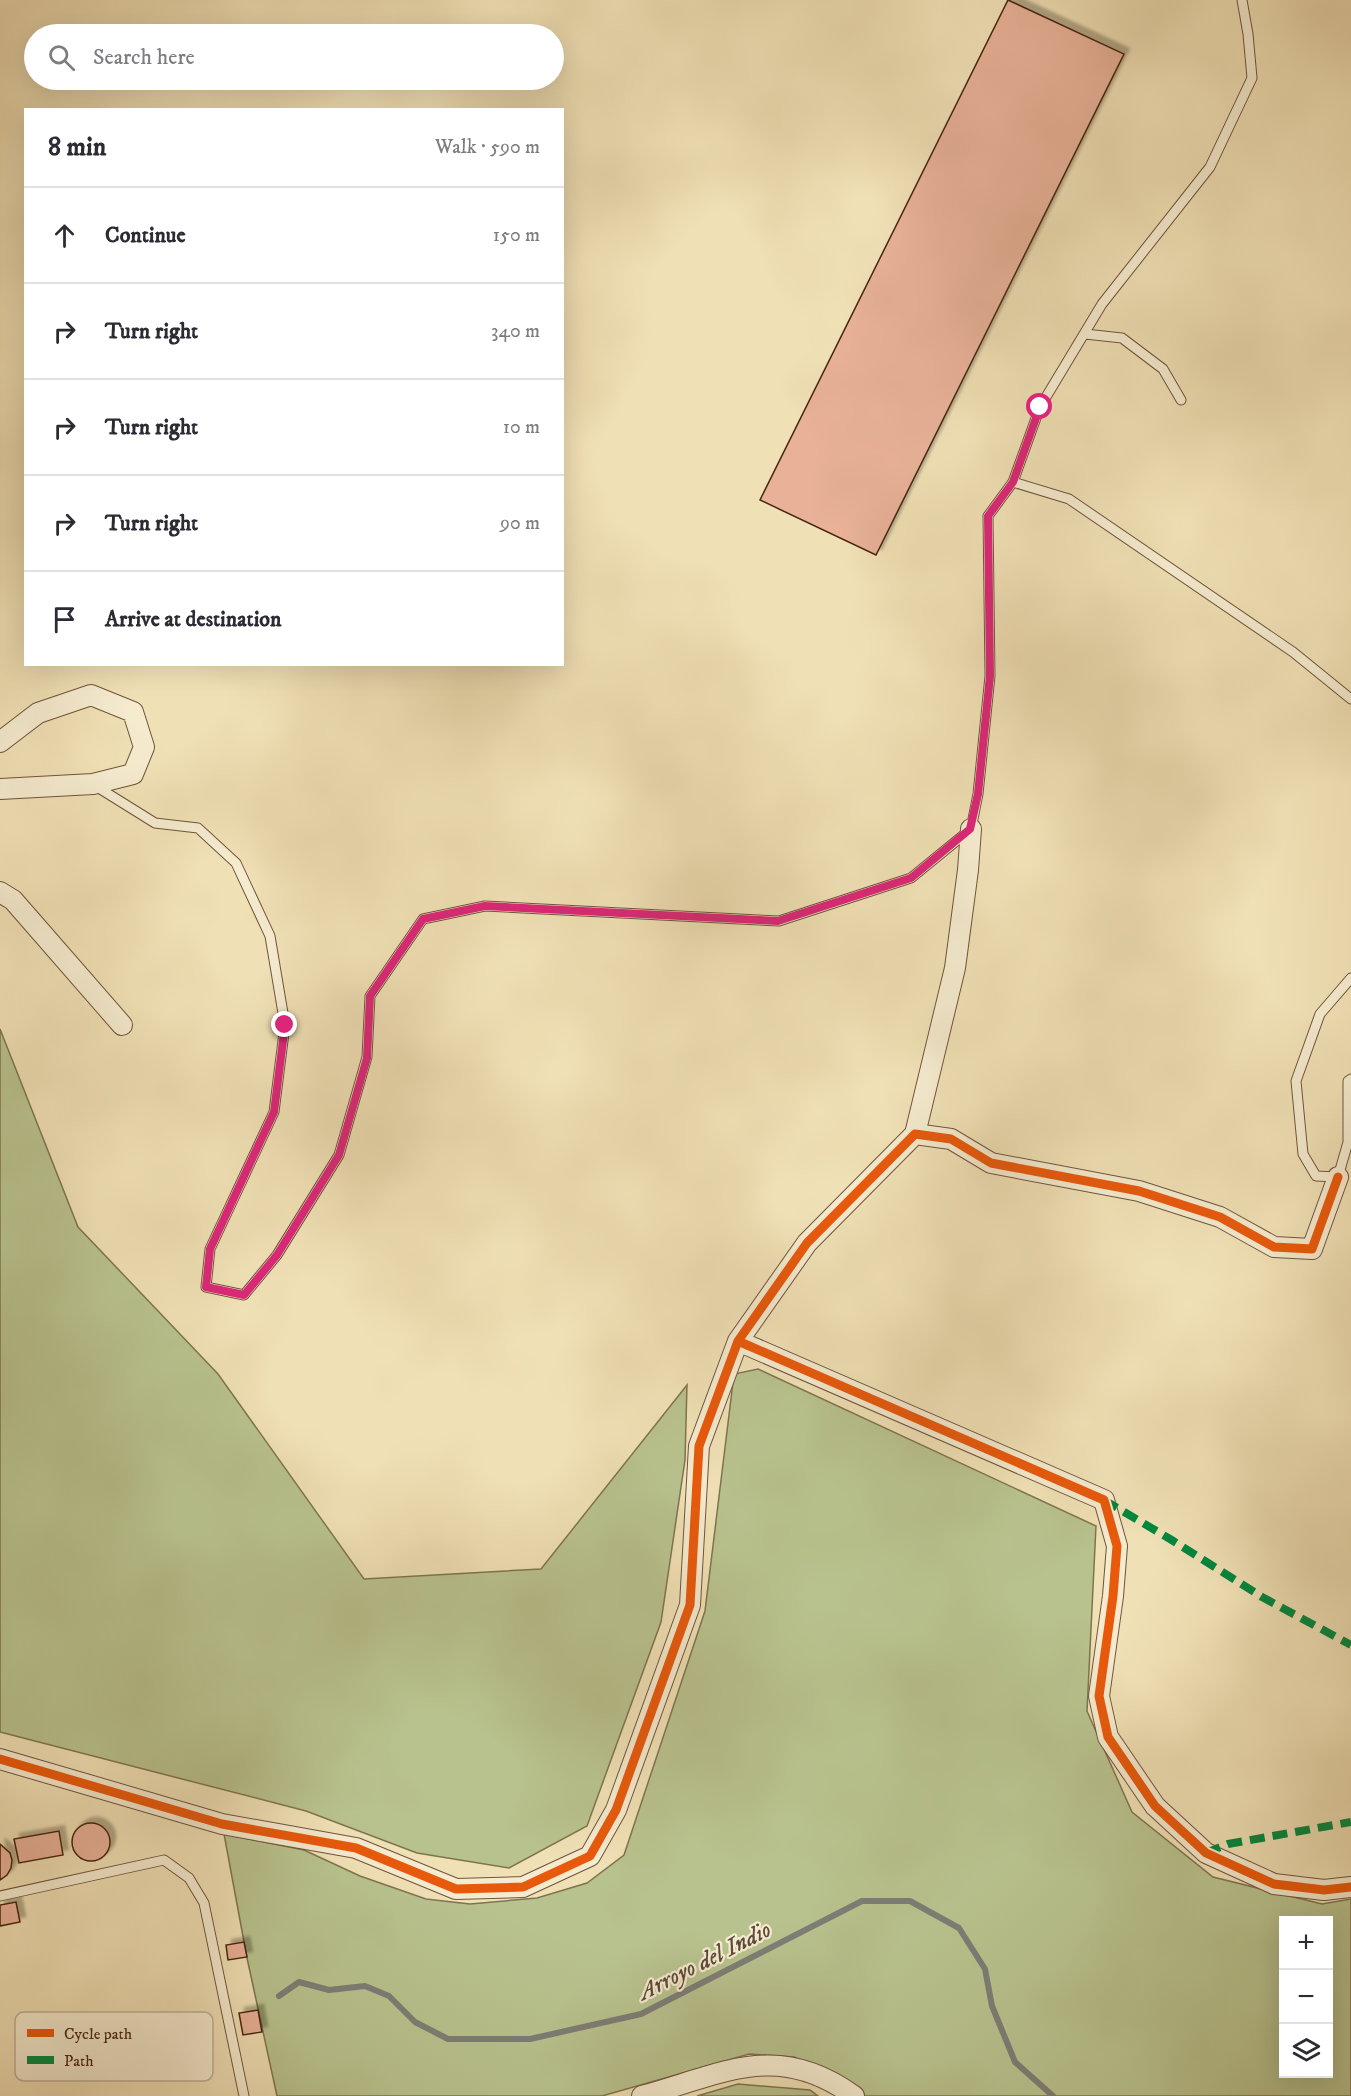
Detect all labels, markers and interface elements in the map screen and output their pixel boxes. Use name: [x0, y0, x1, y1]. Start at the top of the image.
search box: [24, 24, 564, 90]
icon: search: [45, 41, 78, 74]
text: Search here: [93, 44, 195, 71]
text: 8 min: [48, 131, 106, 164]
text: Walk · 590 m: [435, 135, 540, 160]
icon: ahead: [48, 219, 81, 252]
text: Continue: [105, 222, 186, 249]
text: 150 m: [493, 223, 540, 248]
icon: right: [48, 315, 81, 348]
text: Turn right: [105, 318, 198, 345]
text: 340 m: [491, 319, 540, 344]
route start: [1026, 393, 1052, 419]
icon: right: [48, 411, 81, 444]
text: Turn right: [105, 414, 198, 441]
text: 10 m: [503, 415, 540, 440]
icon: right: [48, 507, 81, 540]
text: Turn right: [105, 510, 198, 537]
text: 90 m: [500, 511, 540, 536]
icon: arrive: [48, 603, 81, 636]
text: Arrive at destination: [105, 606, 282, 633]
route end: [271, 1011, 297, 1037]
water label: Arroyo del Indio: [631, 1915, 776, 2009]
map controls: [1279, 1916, 1333, 2078]
button: +: [1279, 1916, 1333, 1970]
button: −: [1279, 1970, 1333, 2024]
legend: [15, 2012, 213, 2081]
text: Cycle path: [64, 2024, 133, 2044]
button: layers: [1279, 2024, 1333, 2078]
text: Path: [64, 2051, 94, 2071]

